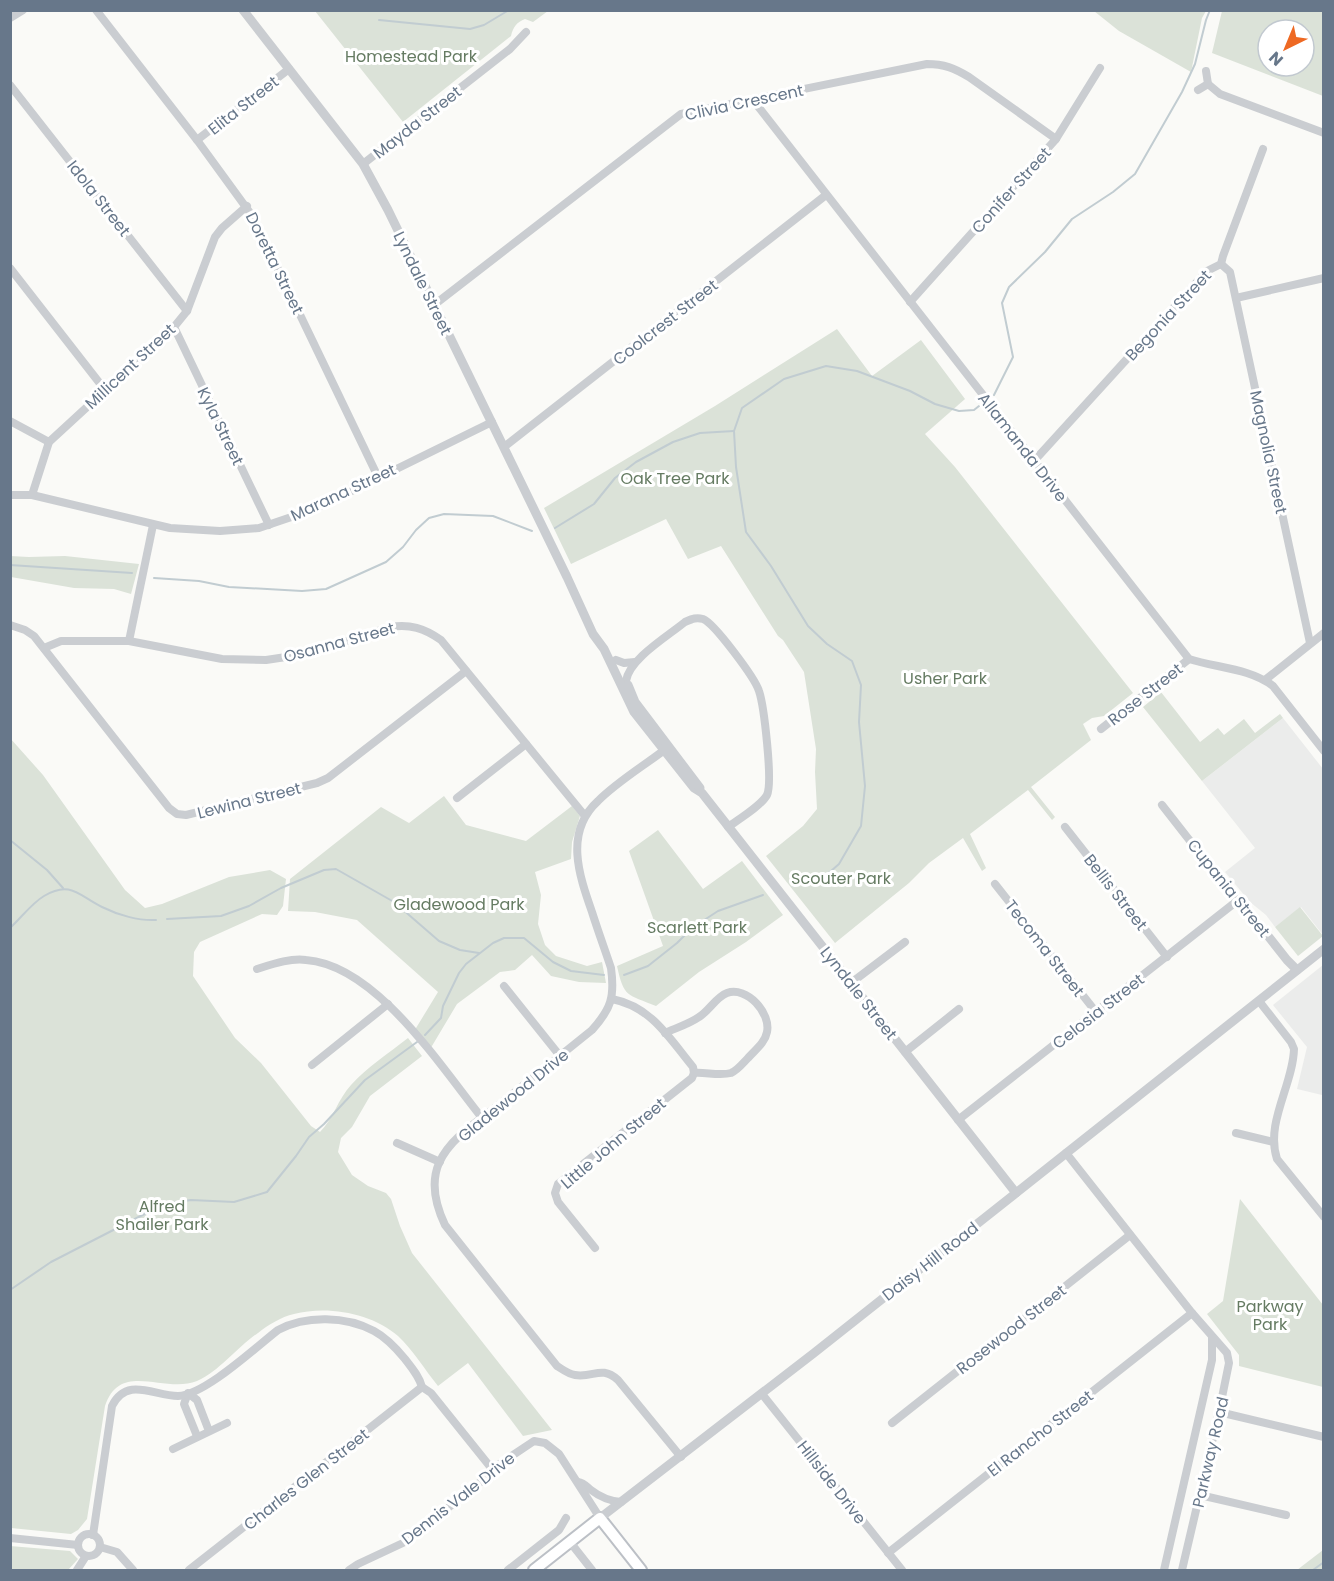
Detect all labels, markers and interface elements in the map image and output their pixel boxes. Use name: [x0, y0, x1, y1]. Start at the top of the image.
north arrow: [1256, 18, 1316, 78]
park label: Homestead Park: [345, 45, 478, 68]
text: N: [1264, 46, 1288, 71]
street label: Elita Street: [203, 70, 284, 140]
street label: Clivia Crescent: [683, 79, 806, 126]
street label: Mayda Street: [368, 80, 466, 164]
street label: Conifer Street: [966, 142, 1057, 239]
street label: Idola Street: [62, 155, 136, 241]
street label: Doretta Street: [240, 208, 309, 318]
street label: Lyndale Street: [387, 227, 458, 339]
street label: Begonia Street: [1120, 265, 1217, 366]
street label: Coolcrest Street: [608, 274, 723, 371]
street label: Millicent Street: [80, 318, 181, 414]
street label: Kyla Street: [192, 383, 249, 469]
street label: Allamanda Drive: [973, 388, 1073, 507]
street label: Magnolia Street: [1244, 388, 1293, 516]
street label: Marana Street: [287, 458, 400, 527]
park label: Oak Tree Park: [621, 467, 730, 490]
street label: Osanna Street: [281, 617, 397, 668]
street label: Rose Street: [1103, 658, 1188, 731]
park label: Usher Park: [903, 667, 988, 690]
street label: Lewina Street: [195, 776, 304, 824]
street label: Cupania Street: [1182, 834, 1276, 942]
street label: Bellis Street: [1079, 849, 1153, 935]
park label: Scouter Park: [791, 867, 892, 890]
park label: Gladewood Park: [394, 893, 525, 916]
street label: Tecoma Street: [1000, 895, 1090, 1002]
park label: Scarlett Park: [647, 916, 748, 939]
street label: Lyndale Street: [815, 942, 902, 1045]
street label: Celosia Street: [1048, 968, 1149, 1055]
street label: Gladewood Drive: [453, 1043, 574, 1147]
street label: Little John Street: [556, 1092, 671, 1194]
park label: Alfred Shailer Park: [116, 1195, 209, 1236]
street label: Daisy Hill Road: [877, 1216, 983, 1306]
street label: Rosewood Street: [952, 1279, 1071, 1380]
park label: Parkway Park: [1236, 1295, 1304, 1336]
street label: El Rancho Street: [983, 1385, 1098, 1482]
street label: Parkway Road: [1187, 1394, 1234, 1510]
street label: Charles Glen Street: [239, 1423, 374, 1536]
street label: Hillside Drive: [792, 1436, 872, 1529]
street label: Dennis Vale Drive: [397, 1447, 520, 1550]

